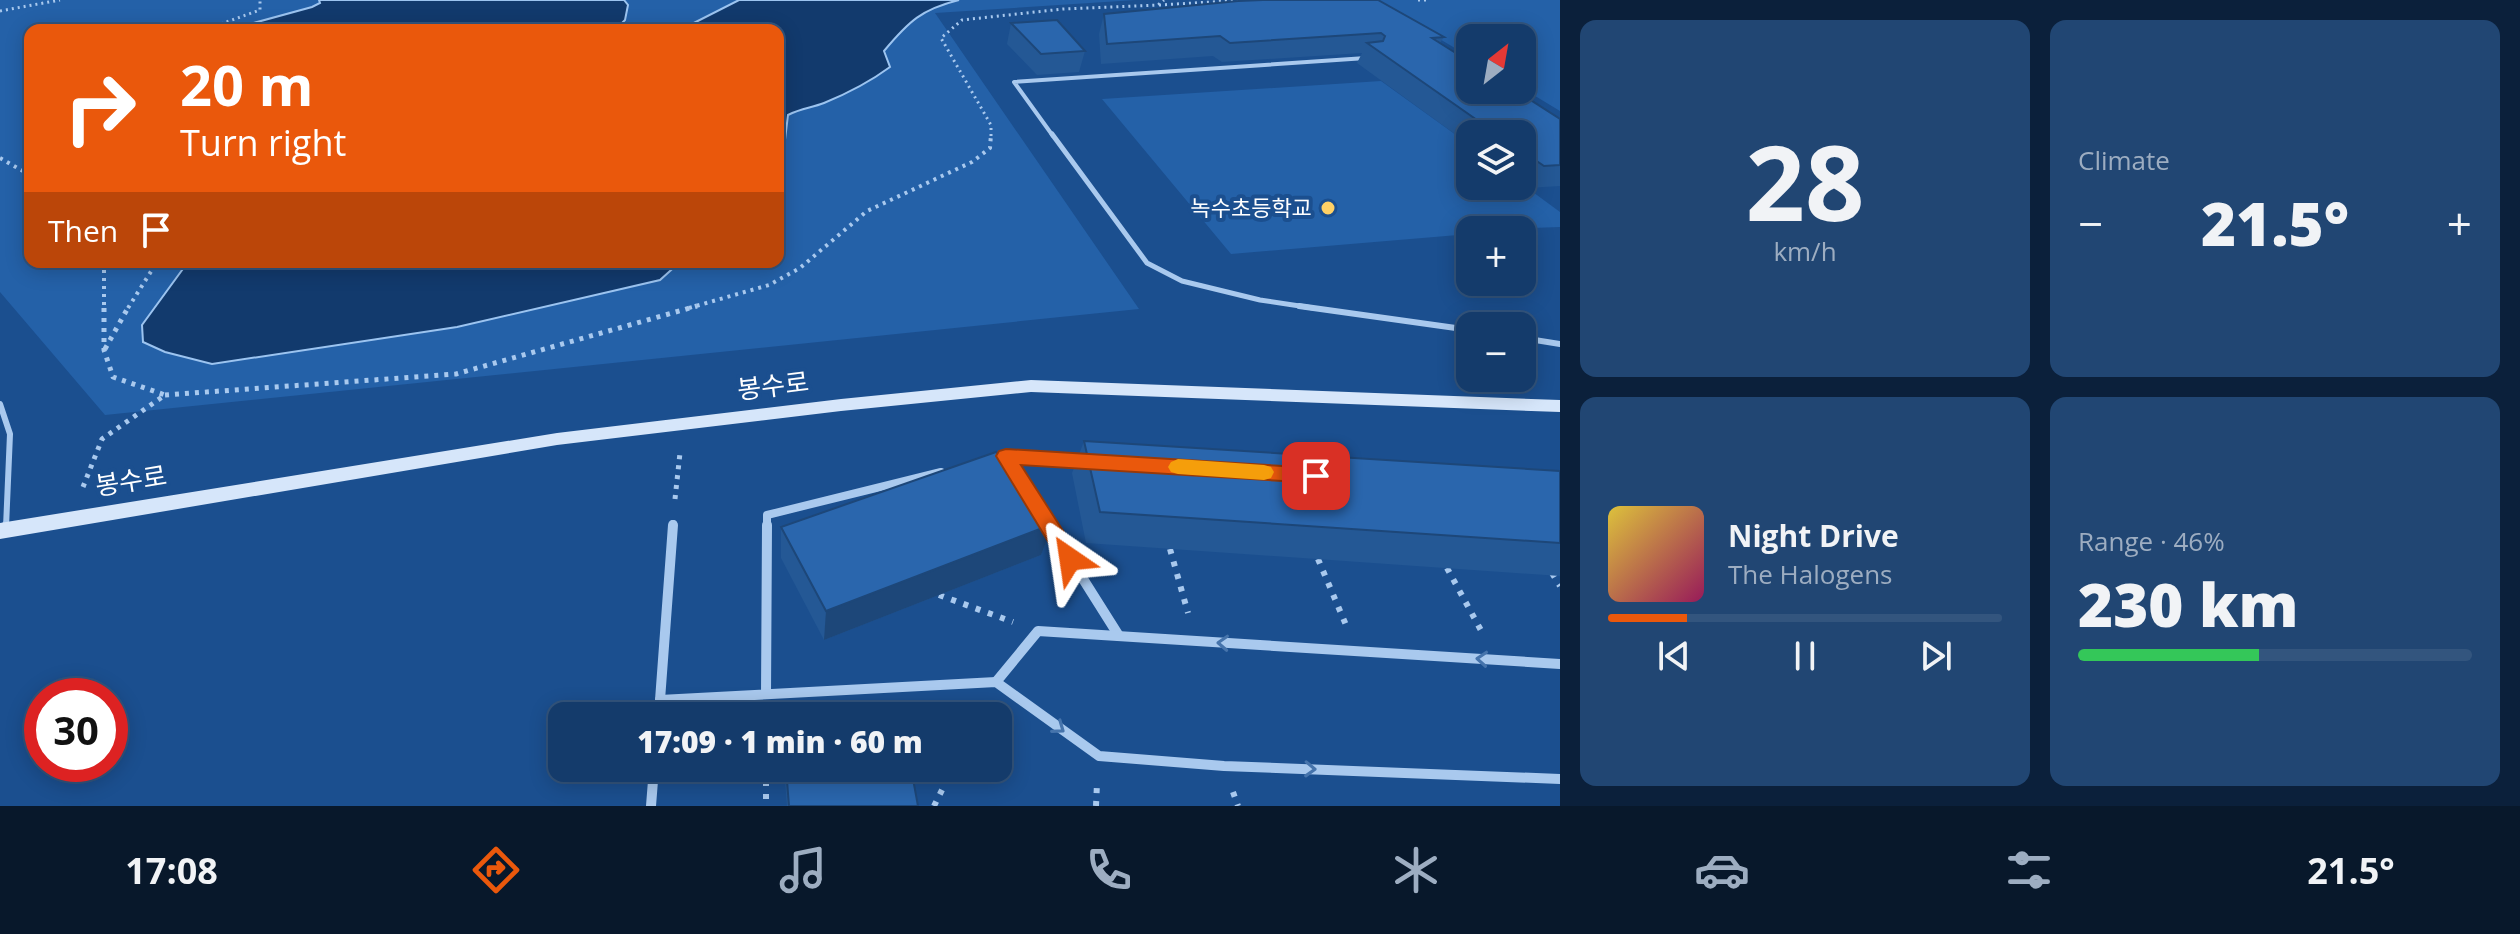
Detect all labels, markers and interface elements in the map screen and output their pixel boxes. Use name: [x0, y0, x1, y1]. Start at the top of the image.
north arrow: [1456, 24, 1536, 104]
map controls: [1456, 24, 1536, 392]
text: 20 m: [180, 46, 314, 122]
icon: right: [48, 56, 152, 160]
text: 28: [1746, 110, 1864, 251]
text: Turn right: [180, 118, 346, 167]
button: layers: [1456, 120, 1536, 200]
text: Climate: [2078, 142, 2170, 178]
text: 21.5°: [2201, 182, 2349, 264]
place label: 녹수초등학교: [1191, 192, 1312, 222]
text: −: [2078, 193, 2103, 253]
text: +: [2447, 193, 2472, 253]
marker: 녹수초등학교: [1319, 199, 1337, 217]
icon: arrive: [134, 208, 178, 252]
text: Then: [48, 210, 118, 251]
button: +: [1456, 216, 1536, 296]
text: km/h: [1773, 233, 1837, 269]
button: −: [1456, 312, 1536, 392]
street label: 봉수로: [735, 363, 811, 407]
pin: [1282, 442, 1350, 510]
icon: arrive: [1294, 454, 1338, 498]
street label: 봉수로: [93, 457, 169, 503]
text: Night Drive: [1728, 515, 1899, 556]
position arrow: [1028, 517, 1112, 601]
text: Range · 46%: [2078, 523, 2225, 559]
text: The Halogens: [1728, 556, 1893, 592]
text: 230 km: [2078, 563, 2299, 645]
icon: previous: [1652, 634, 1696, 678]
icon: pause: [1783, 634, 1827, 678]
icon: next: [1914, 634, 1958, 678]
one-way arrow: [1216, 635, 1229, 652]
one-way arrow: [1475, 651, 1488, 668]
speed limit sign: 30: [24, 678, 128, 782]
one-way arrow: [1051, 718, 1065, 733]
text: 17:09 · 1 min · 60 m: [637, 721, 923, 762]
one-way arrow: [1304, 761, 1317, 778]
icon: directions: [468, 842, 524, 898]
icon: music: [775, 842, 831, 898]
icon: phone: [1081, 842, 1137, 898]
icon: climate: [1388, 842, 1444, 898]
icon: car: [1694, 842, 1750, 898]
icon: filters: [2001, 842, 2057, 898]
text: 17:08: [125, 846, 218, 895]
text: 21.5°: [2307, 846, 2395, 895]

